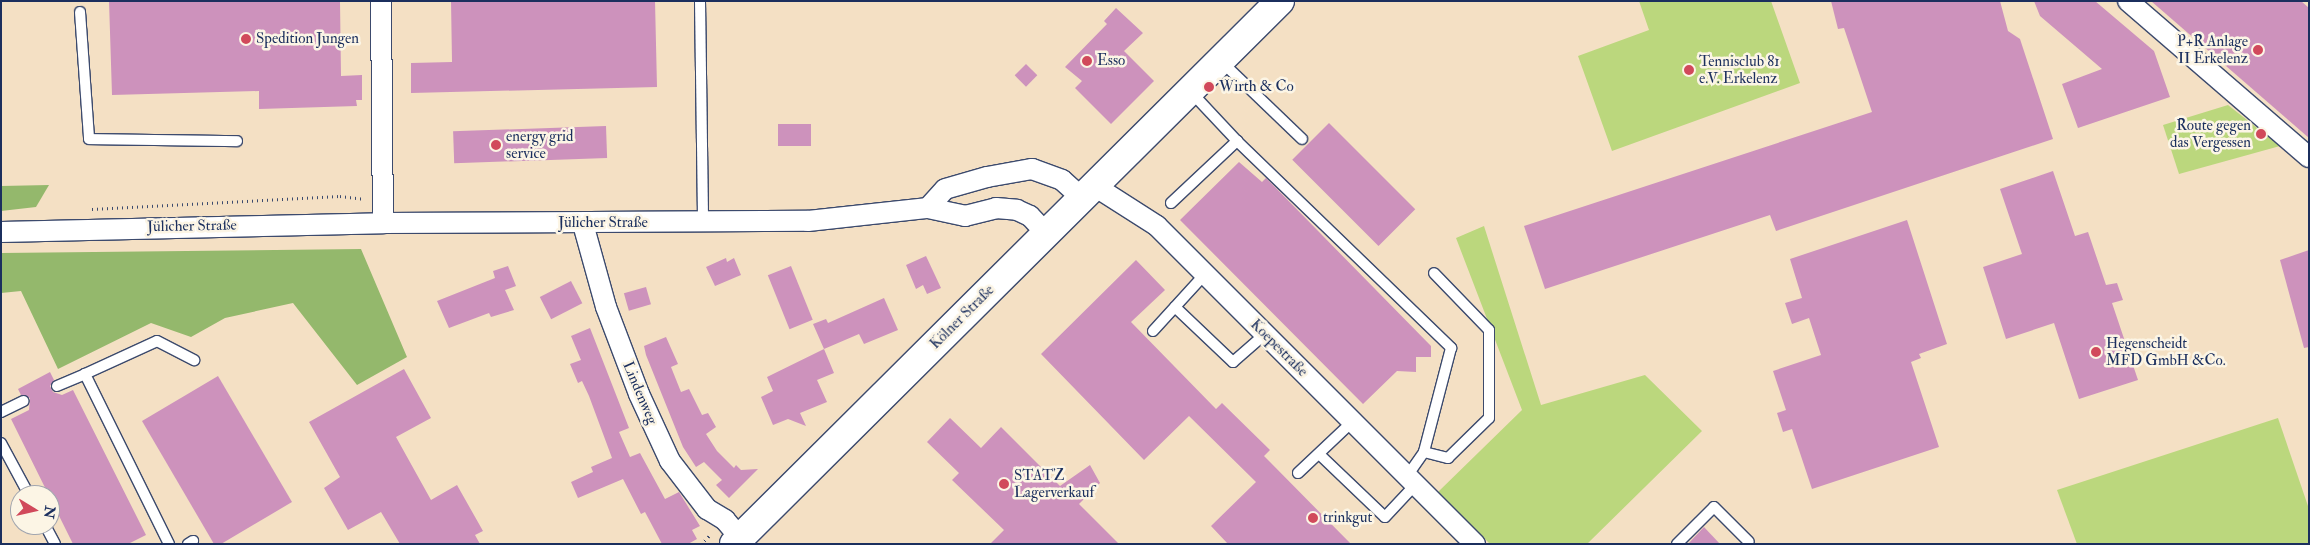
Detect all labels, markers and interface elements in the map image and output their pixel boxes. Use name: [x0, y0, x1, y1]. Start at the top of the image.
place label: Spedition Jungen: [256, 30, 359, 48]
place label: P+R Anlage II Erkelenz: [2177, 32, 2248, 67]
marker: Spedition Jungen: [240, 33, 252, 45]
marker: P+R Anlage II Erkelenz: [2252, 44, 2264, 56]
place label: Esso: [1097, 52, 1125, 70]
place label: Tennisclub 81 e.V. Erkelenz: [1699, 52, 1780, 87]
marker: Esso: [1081, 55, 1093, 67]
marker: Tennisclub 81 e.V. Erkelenz: [1683, 64, 1695, 76]
place label: Wirth & Co: [1219, 78, 1294, 96]
marker: Wirth & Co: [1203, 81, 1215, 93]
place label: Route gegen das Vergessen: [2170, 116, 2251, 151]
place label: energy grid service: [506, 127, 573, 162]
marker: Route gegen das Vergessen: [2255, 128, 2267, 140]
marker: energy grid service: [490, 139, 502, 151]
street label: Jülicher Straße: [558, 214, 648, 232]
street label: Jülicher Straße: [147, 216, 237, 236]
street label: Kölner Straße: [926, 281, 998, 353]
street label: Koepestraße: [1247, 316, 1311, 380]
place label: Hegenscheidt MFD GmbH &Co.: [2106, 334, 2226, 369]
marker: Hegenscheidt MFD GmbH &Co.: [2090, 346, 2102, 358]
street label: Lindenweg: [619, 359, 661, 427]
place label: STATZ Lagerverkauf: [1014, 466, 1094, 501]
marker: STATZ Lagerverkauf: [998, 478, 1010, 490]
north arrow: [10, 485, 60, 535]
text: N: [40, 505, 59, 520]
place label: trinkgut: [1323, 509, 1372, 527]
marker: trinkgut: [1307, 512, 1319, 524]

